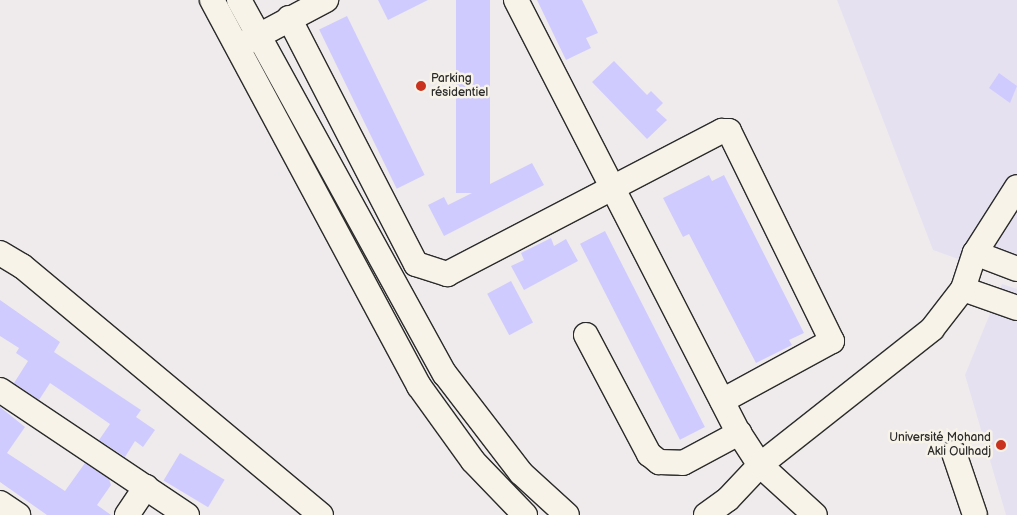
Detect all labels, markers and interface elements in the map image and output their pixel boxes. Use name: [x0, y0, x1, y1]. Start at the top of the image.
place label: Parking résidentiel: [431, 72, 488, 100]
marker: Parking résidentiel: [415, 80, 427, 92]
place label: Université Mohand Akli Oulhadj: [889, 431, 991, 459]
marker: Université Mohand Akli Oulhadj: [995, 439, 1007, 451]

